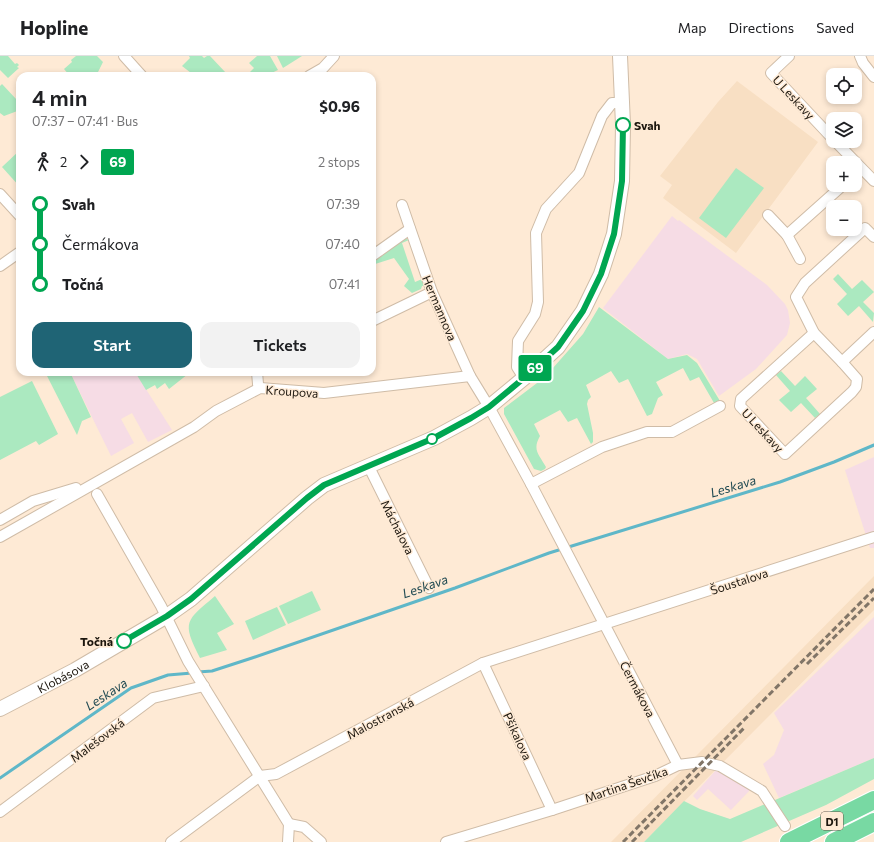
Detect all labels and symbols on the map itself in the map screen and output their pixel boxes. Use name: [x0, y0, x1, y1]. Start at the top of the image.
street label: U Leskavy: [770, 72, 818, 122]
marker: Svah: [615, 117, 631, 133]
place label: Svah: [634, 118, 661, 132]
street label: Hermannova: [420, 273, 460, 343]
line badge: 69: [517, 355, 553, 381]
street label: Kroupova: [265, 382, 319, 400]
street label: U Leskavy: [739, 405, 787, 455]
unlabelled marker: [426, 433, 438, 445]
water label: Leskava: [708, 471, 758, 501]
street label: Máchalova: [378, 498, 418, 556]
street label: Šoustalova: [708, 565, 770, 597]
water label: Leskava: [400, 571, 450, 601]
marker: Točná: [116, 633, 132, 649]
place label: Točná: [80, 634, 113, 648]
street label: Klobásova: [35, 657, 91, 695]
street label: Čermákova: [617, 659, 659, 719]
water label: Leskava: [82, 674, 130, 714]
street label: Malostranská: [344, 694, 416, 742]
street label: Pšikalova: [501, 710, 535, 762]
street label: Malešovská: [67, 715, 127, 765]
street label: Martina Ševčíka: [583, 763, 669, 805]
road number: D1: [821, 812, 843, 830]

